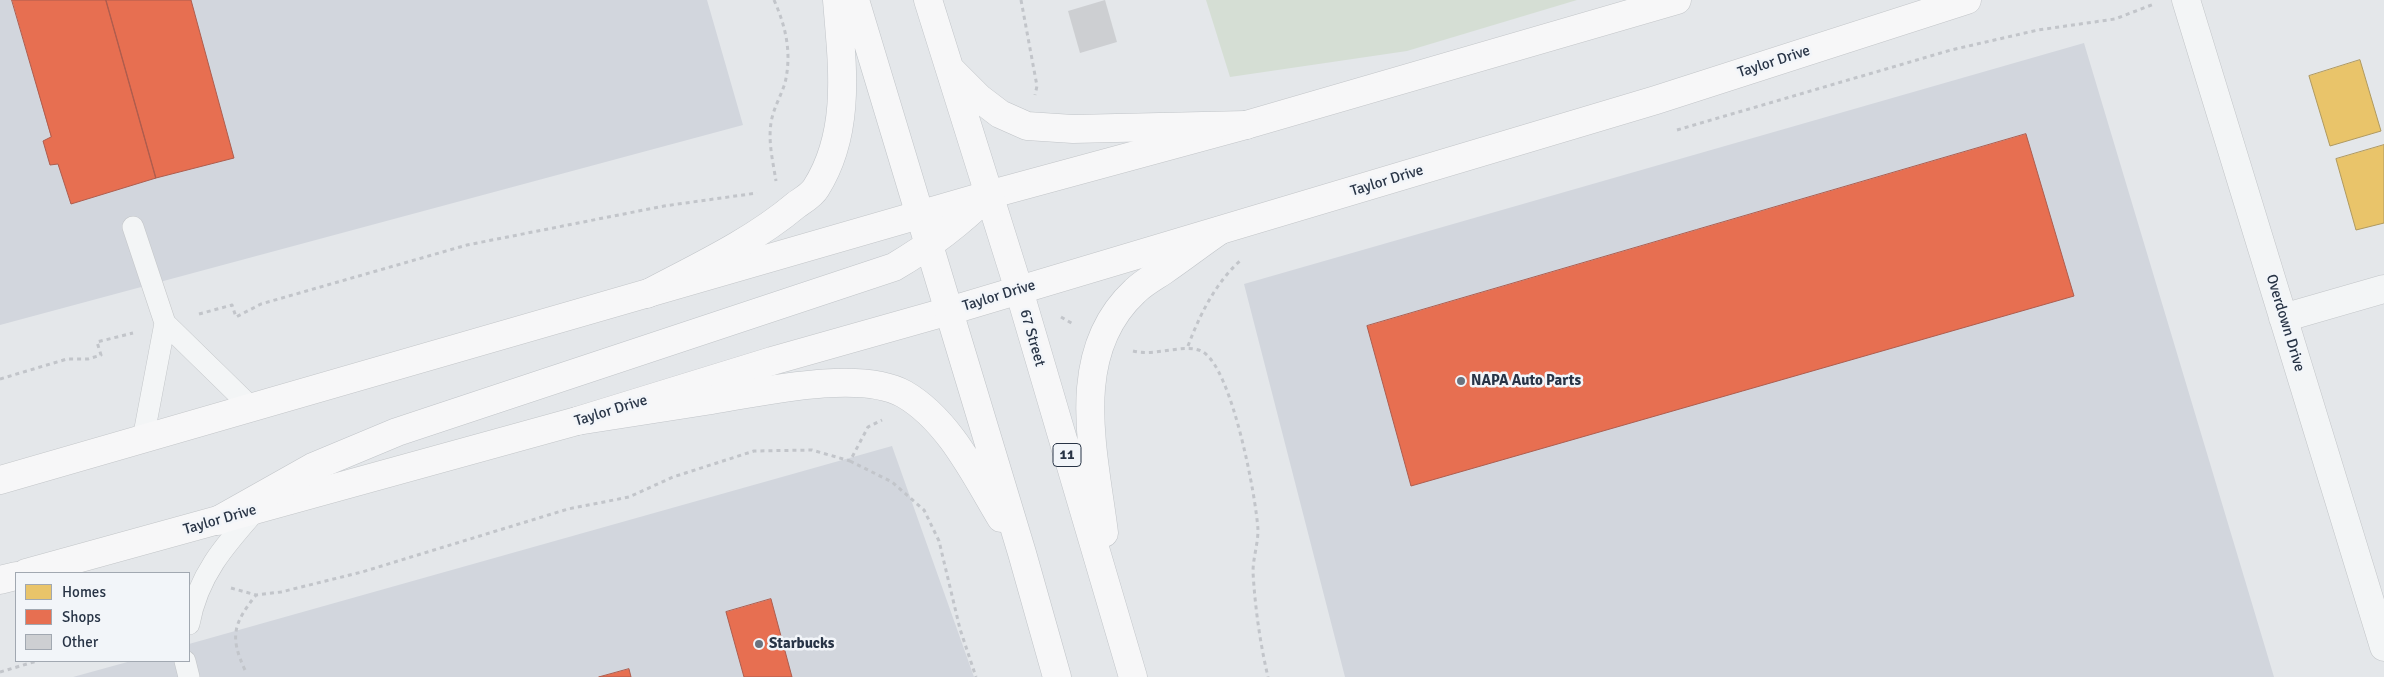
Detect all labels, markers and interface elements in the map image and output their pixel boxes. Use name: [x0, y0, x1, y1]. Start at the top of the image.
street label: Taylor Drive: [1735, 42, 1813, 82]
street label: Taylor Drive: [1348, 161, 1426, 201]
street label: Overdown Drive: [2262, 272, 2308, 374]
street label: Taylor Drive: [960, 276, 1038, 316]
street label: 67 Street: [1015, 307, 1049, 369]
place label: NAPA Auto Parts: [1471, 372, 1581, 390]
marker: NAPA Auto Parts: [1455, 375, 1467, 387]
street label: Taylor Drive: [572, 391, 650, 431]
road number: 11: [1053, 444, 1081, 466]
street label: Taylor Drive: [181, 501, 259, 539]
legend: [15, 572, 190, 662]
text: Homes: [62, 583, 106, 601]
text: Shops: [62, 608, 101, 626]
text: Other: [62, 633, 98, 651]
place label: Starbucks: [769, 635, 834, 653]
marker: Starbucks: [753, 638, 765, 650]

